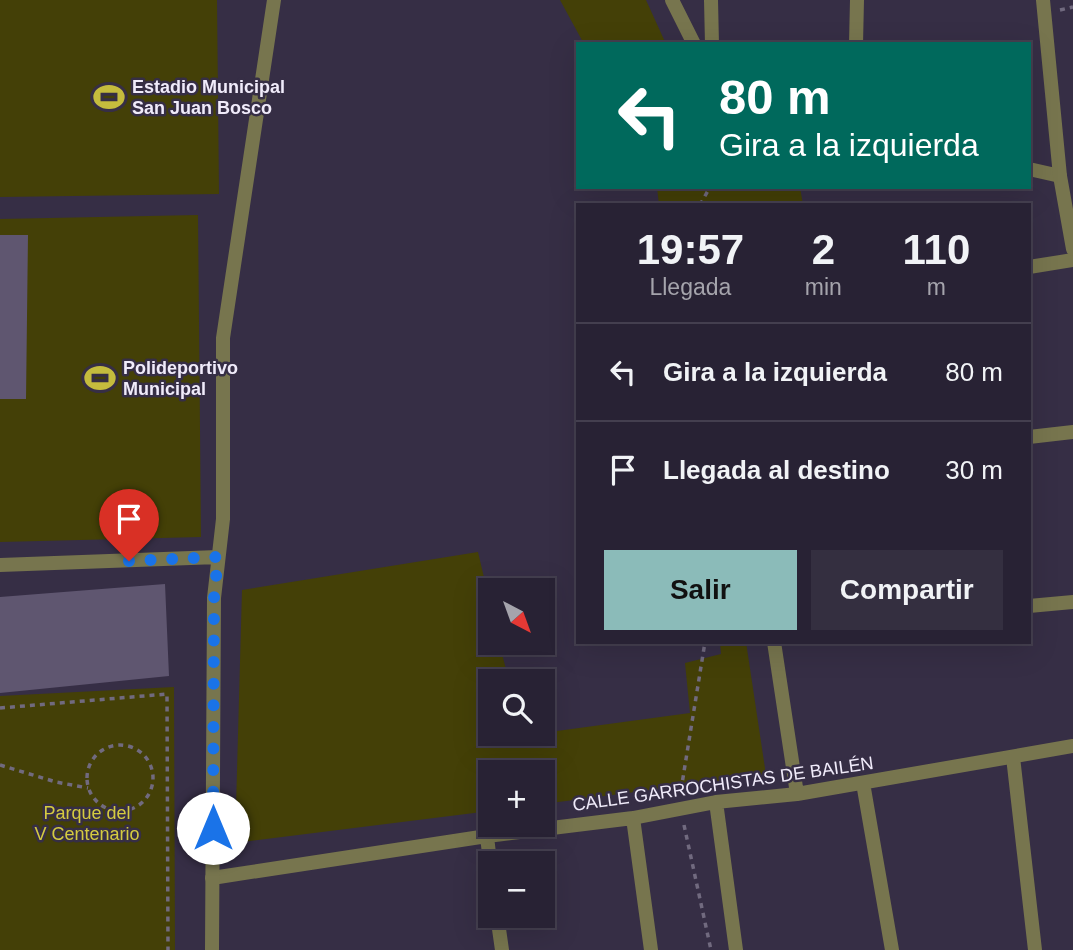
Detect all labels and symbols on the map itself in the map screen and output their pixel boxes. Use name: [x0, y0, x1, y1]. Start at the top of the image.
place label: Estadio Municipal San Juan Bosco: [132, 77, 285, 118]
sports icon: Estadio Municipal San Juan Bosco: [92, 80, 126, 114]
place label: Polideportivo Municipal: [123, 358, 238, 399]
sports icon: Polideportivo Municipal: [83, 361, 117, 395]
pin: [99, 489, 159, 561]
north arrow: [478, 578, 555, 654]
street label: CALLE GARROCHISTAS DE BAILÉN: [571, 753, 875, 815]
position arrow: [176, 791, 250, 865]
park label: Parque del V Centenario: [34, 803, 140, 844]

